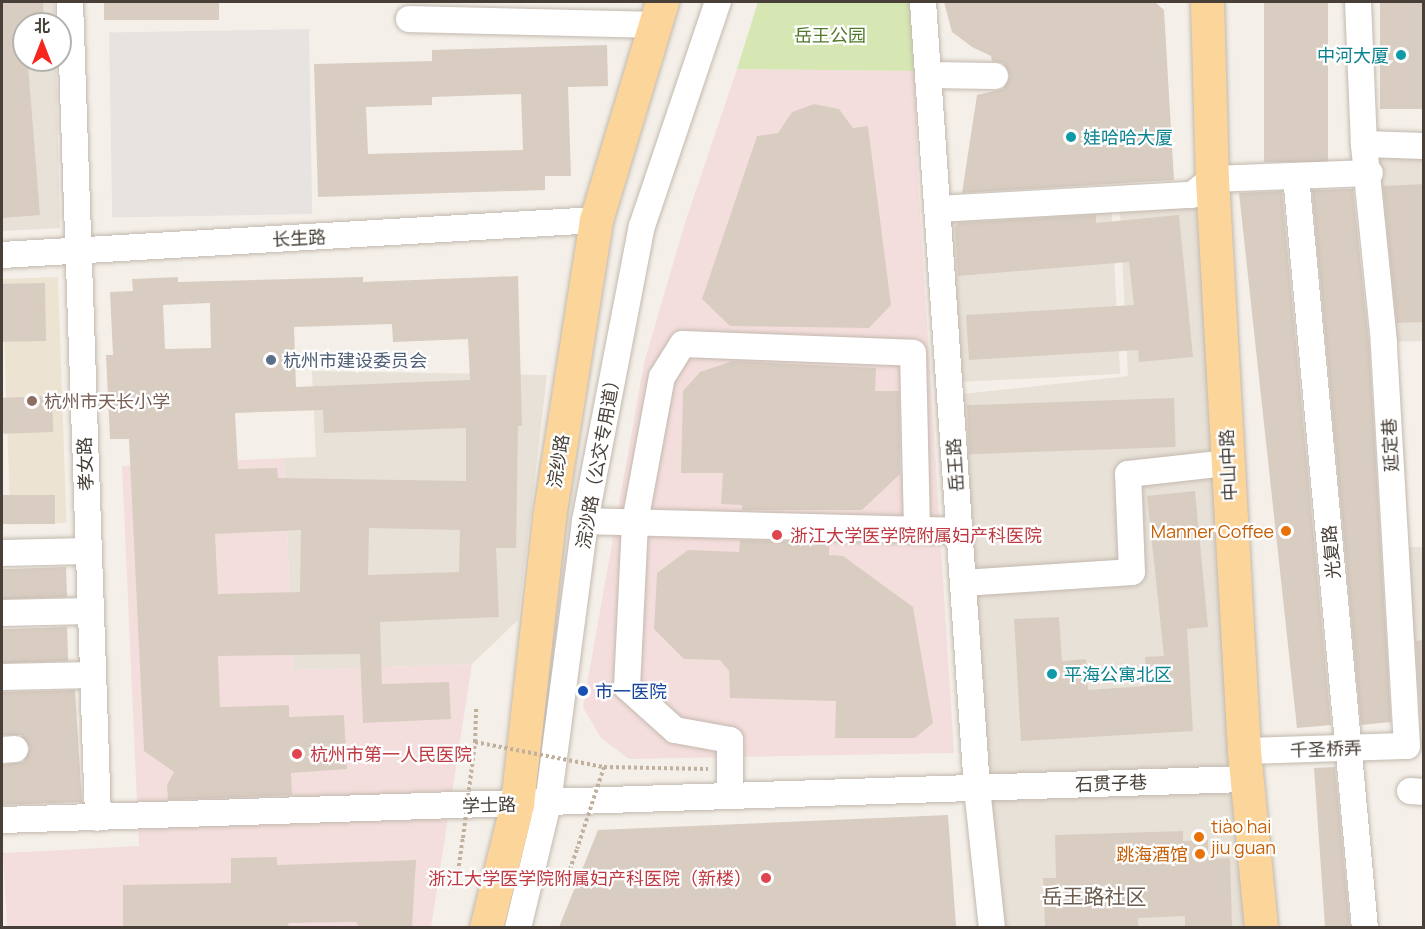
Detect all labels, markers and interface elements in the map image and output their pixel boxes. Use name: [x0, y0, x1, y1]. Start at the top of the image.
north arrow: [12, 12, 72, 72]
text: 北: [34, 15, 50, 37]
park label: 岳王公园: [794, 24, 866, 46]
place label: 中河大厦: [1317, 44, 1389, 66]
marker: 中河大厦: [1394, 48, 1408, 62]
place label: 娃哈哈大厦: [1083, 126, 1173, 148]
marker: 娃哈哈大厦: [1064, 130, 1078, 144]
street label: 长生路: [271, 226, 327, 250]
place label: 杭州市建设委员会: [283, 349, 427, 371]
marker: 杭州市建设委员会: [264, 353, 278, 367]
street label: 浣沙路（公交专用道）: [572, 369, 624, 551]
place label: 杭州市天长小学: [44, 390, 170, 412]
marker: 杭州市天长小学: [25, 394, 39, 408]
street label: 延定巷: [1378, 417, 1402, 473]
street label: 中山中路: [1215, 428, 1241, 502]
street label: 浣纱路: [543, 433, 573, 489]
street label: 孝女路: [73, 437, 97, 491]
street label: 岳王路: [942, 437, 968, 493]
place label: Manner Coffee: [1151, 520, 1274, 542]
place label: 浙江大学医学院附属妇产科医院: [790, 524, 1042, 546]
marker: Manner Coffee: [1279, 524, 1293, 538]
street label: 光复路: [1318, 524, 1344, 580]
marker: 浙江大学医学院附属妇产科医院: [768, 526, 786, 544]
place label: 平海公寓北区: [1064, 663, 1172, 685]
marker: 平海公寓北区: [1045, 667, 1059, 681]
place label: 市一医院: [595, 680, 667, 702]
marker: 市一医院: [576, 684, 590, 698]
street label: 千圣桥弄: [1290, 737, 1362, 761]
place label: 杭州市第一人民医院: [310, 743, 472, 765]
marker: 杭州市第一人民医院: [288, 745, 306, 763]
street label: 石贯子巷: [1075, 771, 1147, 795]
street label: 学士路: [462, 793, 516, 817]
place label: tiào hai jiu guan: [1211, 816, 1276, 858]
marker: tiào hai jiu guan: [1192, 830, 1206, 844]
place label: 跳海酒馆: [1116, 843, 1188, 865]
marker: 跳海酒馆: [1193, 847, 1207, 861]
place label: 浙江大学医学院附属妇产科医院（新楼）: [428, 867, 752, 889]
marker: 浙江大学医学院附属妇产科医院（新楼）: [757, 869, 775, 887]
district label: 岳王路社区: [1042, 883, 1146, 909]

